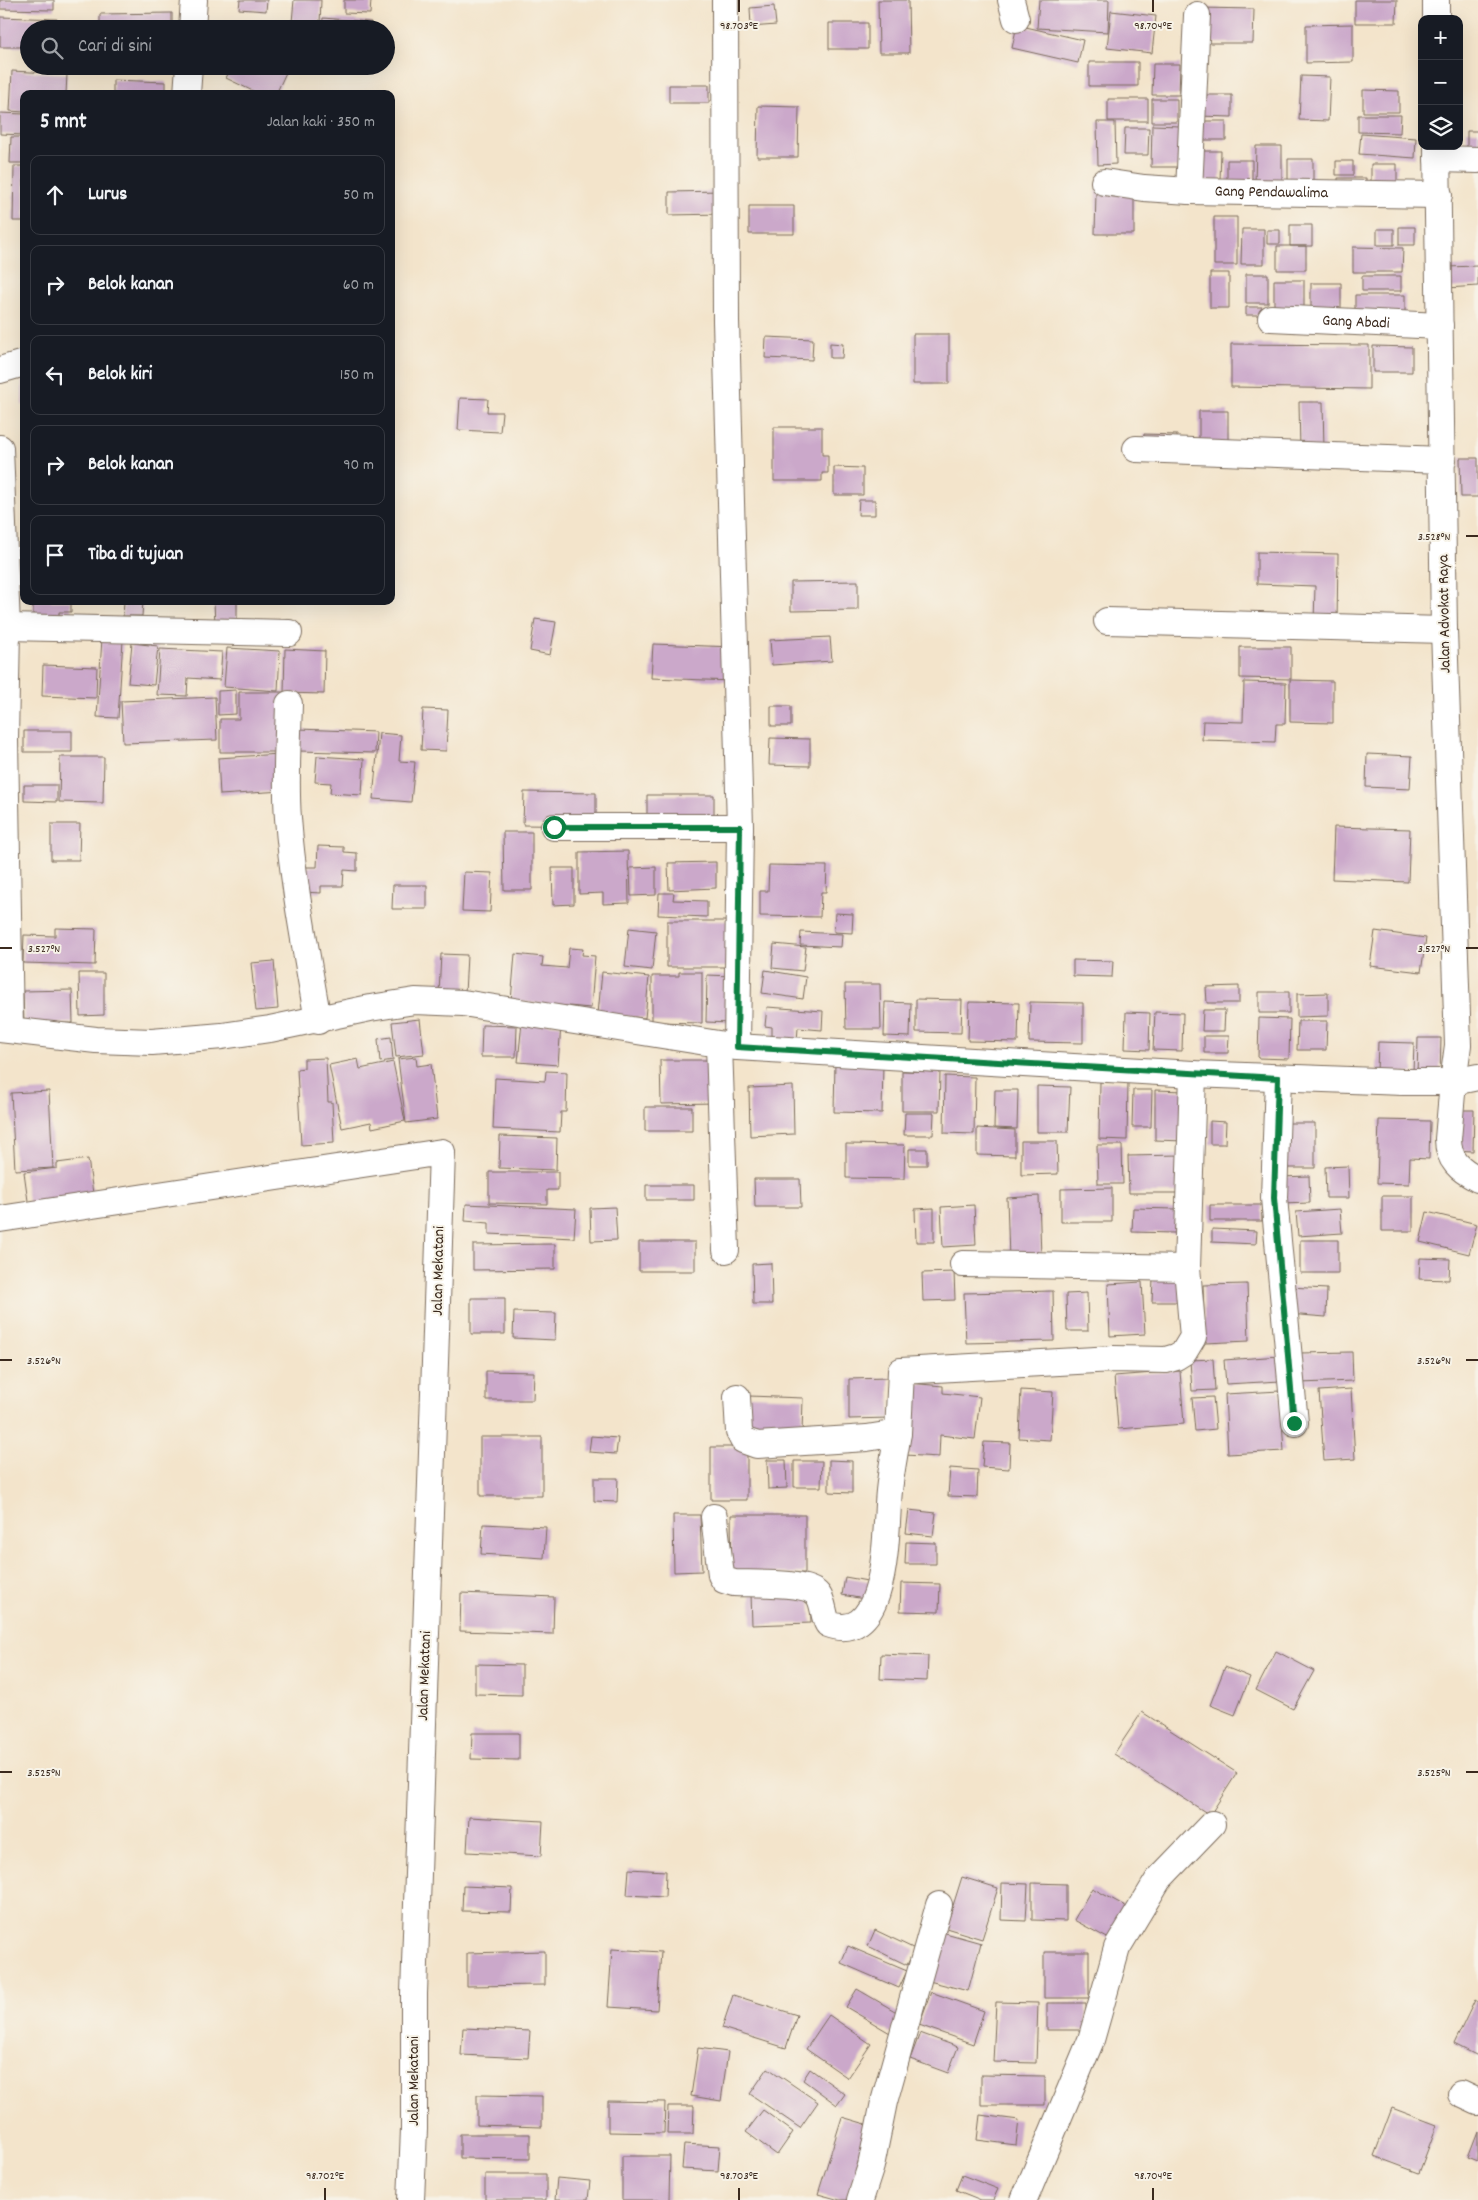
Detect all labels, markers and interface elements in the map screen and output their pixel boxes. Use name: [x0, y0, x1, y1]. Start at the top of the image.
map controls: [1418, 15, 1463, 150]
button: +: [1418, 15, 1463, 60]
text: 98.703°E: [720, 18, 759, 35]
text: 98.704°E: [1134, 18, 1172, 35]
search box: [20, 20, 395, 75]
icon: search: [38, 34, 66, 62]
text: Cari di sini: [78, 34, 152, 61]
button: −: [1418, 60, 1463, 105]
button: layers: [1418, 105, 1463, 150]
text: 5 mnt: [40, 108, 86, 138]
text: Jalan kaki · 350 m: [267, 111, 375, 134]
street label: Gang Pendawalima: [1214, 180, 1329, 205]
icon: ahead: [41, 181, 69, 209]
text: Lurus: [88, 182, 127, 209]
text: 50 m: [343, 184, 374, 207]
icon: right: [41, 271, 69, 299]
text: Belok kanan: [88, 272, 174, 299]
text: 60 m: [343, 274, 374, 297]
street label: Gang Abadi: [1322, 309, 1390, 335]
icon: left: [41, 361, 69, 389]
text: Belok kiri: [88, 362, 152, 389]
text: 150 m: [340, 364, 374, 387]
icon: right: [41, 451, 69, 479]
text: Belok kanan: [88, 452, 174, 479]
text: 90 m: [343, 454, 374, 477]
text: 3.528°N: [1418, 529, 1450, 546]
icon: arrive: [41, 541, 69, 569]
text: Tiba di tujuan: [88, 542, 183, 569]
street label: Jalan Advokat Raya: [1432, 554, 1458, 674]
route start: [543, 816, 566, 839]
text: 3.527°N: [28, 941, 60, 958]
text: 3.527°N: [1418, 941, 1450, 958]
street label: Jalan Mekatani: [427, 1226, 451, 1316]
text: 3.526°N: [27, 1353, 61, 1370]
text: 3.526°N: [1417, 1353, 1451, 1370]
route end: [1283, 1412, 1306, 1435]
street label: Jalan Mekatani: [412, 1631, 438, 1721]
text: 3.525°N: [27, 1765, 61, 1782]
text: 3.525°N: [1417, 1765, 1451, 1782]
street label: Jalan Mekatani: [403, 2036, 426, 2126]
text: 98.702°E: [306, 2168, 345, 2185]
text: 98.703°E: [720, 2168, 759, 2185]
text: 98.704°E: [1134, 2168, 1172, 2185]

